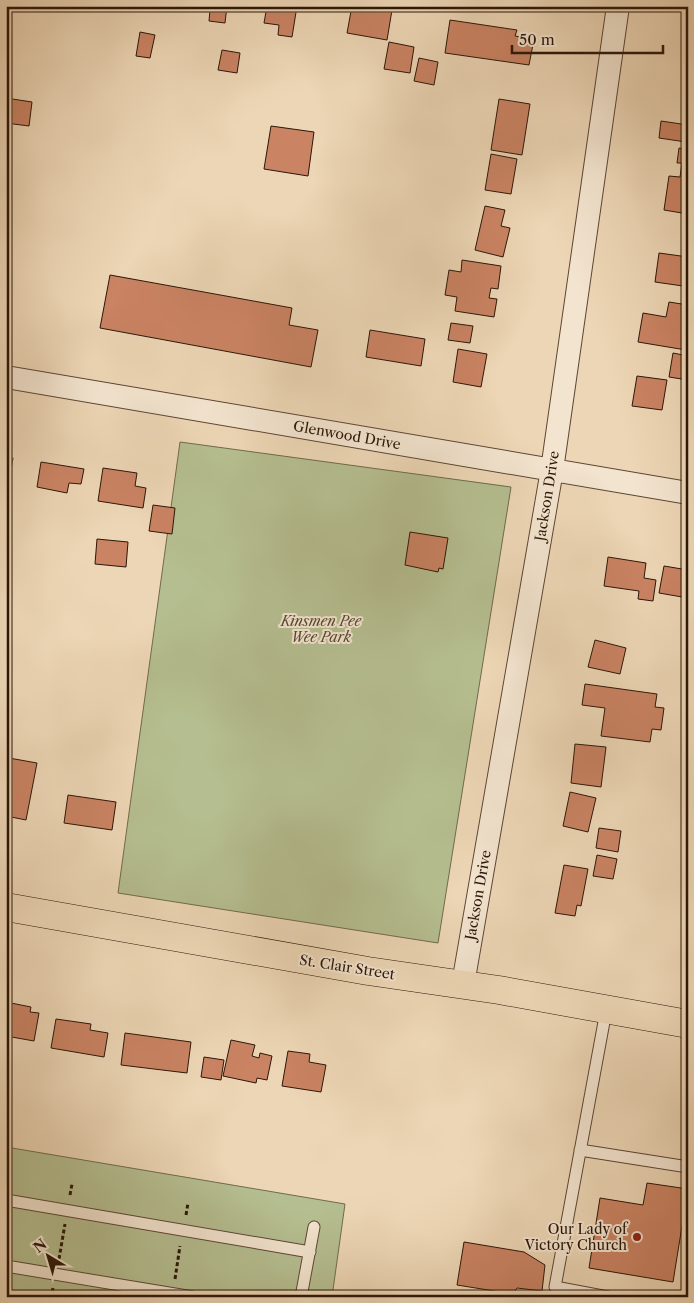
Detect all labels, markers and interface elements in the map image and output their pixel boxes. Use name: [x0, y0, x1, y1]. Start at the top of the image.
scale bar: [512, 22, 663, 54]
text: 50 m: [519, 30, 555, 49]
street label: Glenwood Drive: [292, 417, 402, 453]
street label: Jackson Drive: [531, 449, 563, 544]
park label: Kinsmen Pee Wee Park: [280, 612, 362, 646]
street label: Jackson Drive: [461, 848, 495, 943]
street label: St. Clair Street: [298, 951, 396, 983]
place label: Our Lady of Victory Church: [524, 1220, 629, 1254]
north arrow: [22, 1230, 72, 1280]
marker: Our Lady of Victory Church: [631, 1231, 643, 1243]
text: N: [30, 1235, 50, 1257]

